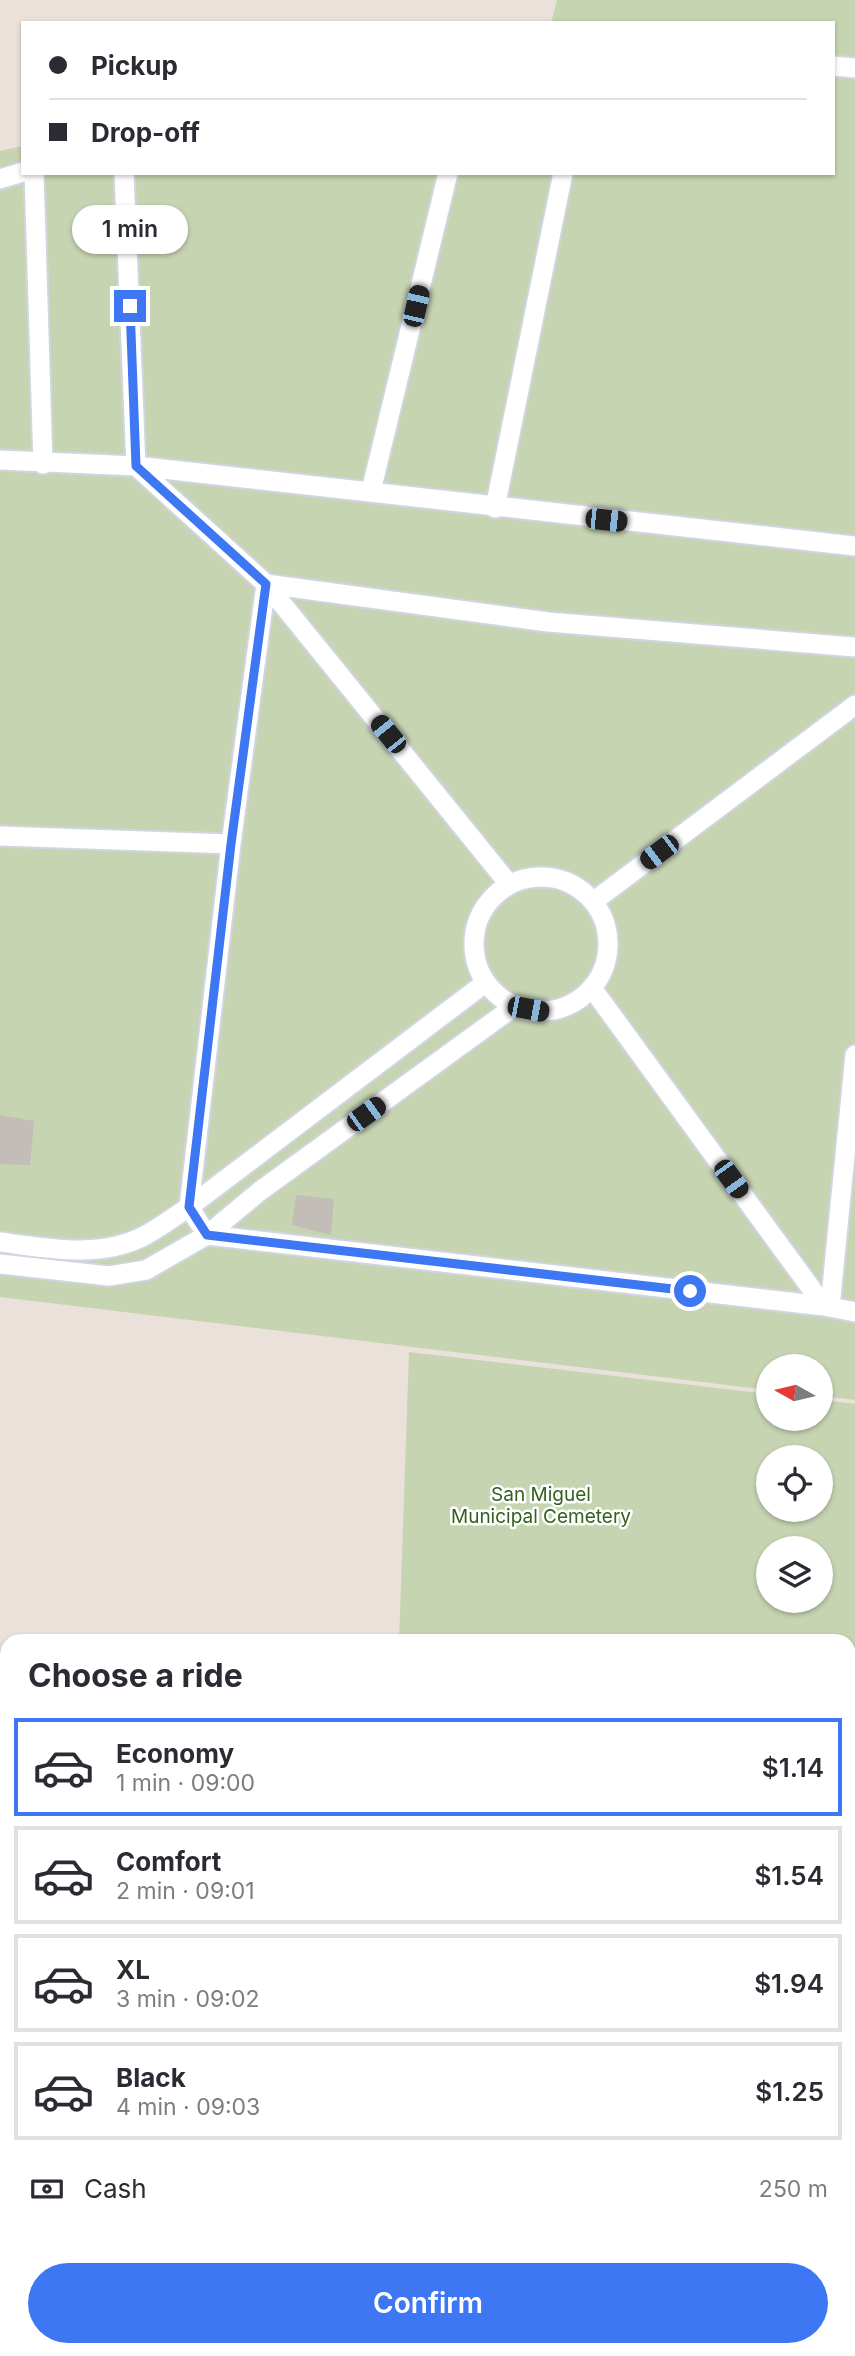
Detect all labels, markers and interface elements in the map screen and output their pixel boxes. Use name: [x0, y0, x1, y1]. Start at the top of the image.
text: Pickup: [91, 50, 178, 81]
text: Drop-off: [91, 117, 200, 148]
callout: 1 min: [72, 204, 188, 254]
text: 1 min: [102, 215, 158, 243]
car: [402, 283, 431, 329]
route end: [114, 290, 146, 322]
car: [585, 507, 628, 533]
car: [367, 711, 410, 757]
car: [636, 831, 683, 873]
car: [506, 995, 551, 1023]
car: [343, 1093, 390, 1135]
car: [711, 1156, 752, 1202]
route start: [674, 1275, 706, 1307]
north arrow: [756, 1354, 833, 1432]
map controls: [756, 1354, 833, 1613]
button: locate: [756, 1445, 833, 1522]
park label: San Miguel Municipal Cemetery: [451, 1483, 631, 1528]
button: layers: [756, 1536, 833, 1613]
text: Choose a ride: [28, 1656, 243, 1695]
icon: car: [32, 1736, 95, 1799]
text: Economy: [116, 1738, 234, 1769]
text: $1.14: [762, 1752, 824, 1783]
text: 1 min · 09:00: [116, 1769, 255, 1797]
icon: car: [32, 1844, 95, 1907]
text: Comfort: [116, 1846, 221, 1877]
text: $1.54: [754, 1860, 824, 1891]
text: 2 min · 09:01: [116, 1877, 255, 1905]
icon: car: [32, 1952, 95, 2015]
text: XL: [116, 1954, 150, 1985]
text: $1.94: [754, 1968, 824, 1999]
text: 3 min · 09:02: [116, 1985, 259, 2013]
icon: car: [32, 2060, 95, 2123]
text: Black: [116, 2062, 186, 2093]
text: $1.25: [755, 2076, 824, 2107]
text: 4 min · 09:03: [116, 2093, 260, 2121]
icon: cash: [28, 2170, 66, 2208]
text: Cash: [84, 2173, 147, 2204]
text: 250 m: [759, 2175, 828, 2203]
button: Confirm: [28, 2263, 828, 2343]

